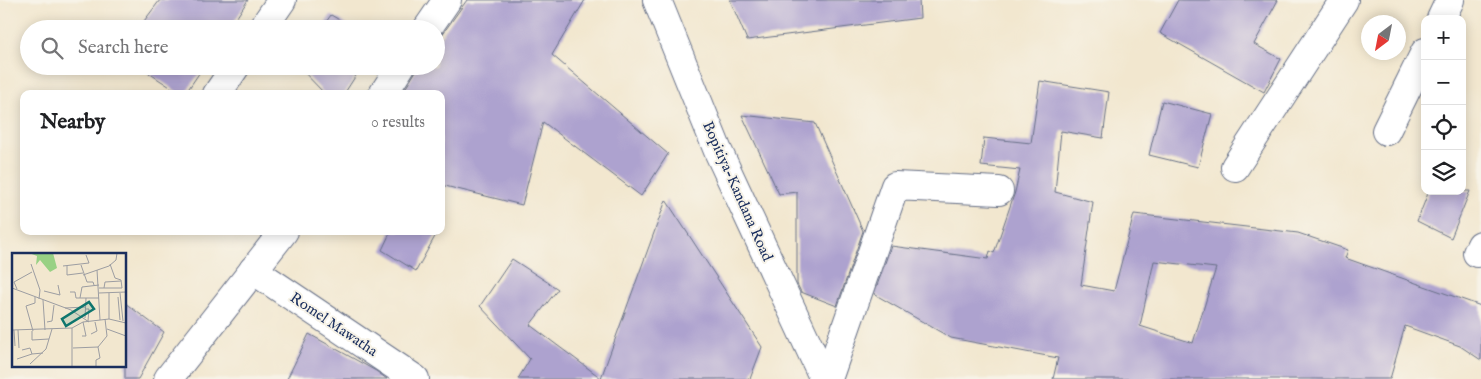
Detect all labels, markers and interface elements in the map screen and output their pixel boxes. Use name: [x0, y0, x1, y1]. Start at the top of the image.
north arrow: [1361, 15, 1406, 60]
map controls: [1421, 15, 1466, 195]
button: +: [1421, 15, 1466, 60]
search box: [20, 20, 445, 75]
icon: search: [38, 34, 66, 62]
text: Search here: [78, 36, 169, 60]
button: −: [1421, 60, 1466, 105]
button: locate: [1421, 105, 1466, 150]
text: Nearby: [40, 109, 105, 136]
text: 0 results: [371, 113, 425, 133]
street label: Bopitiya-Kandana Road: [698, 118, 777, 265]
button: layers: [1421, 150, 1466, 195]
inset map: [12, 253, 126, 366]
street label: Romel Mawatha: [286, 288, 382, 361]

